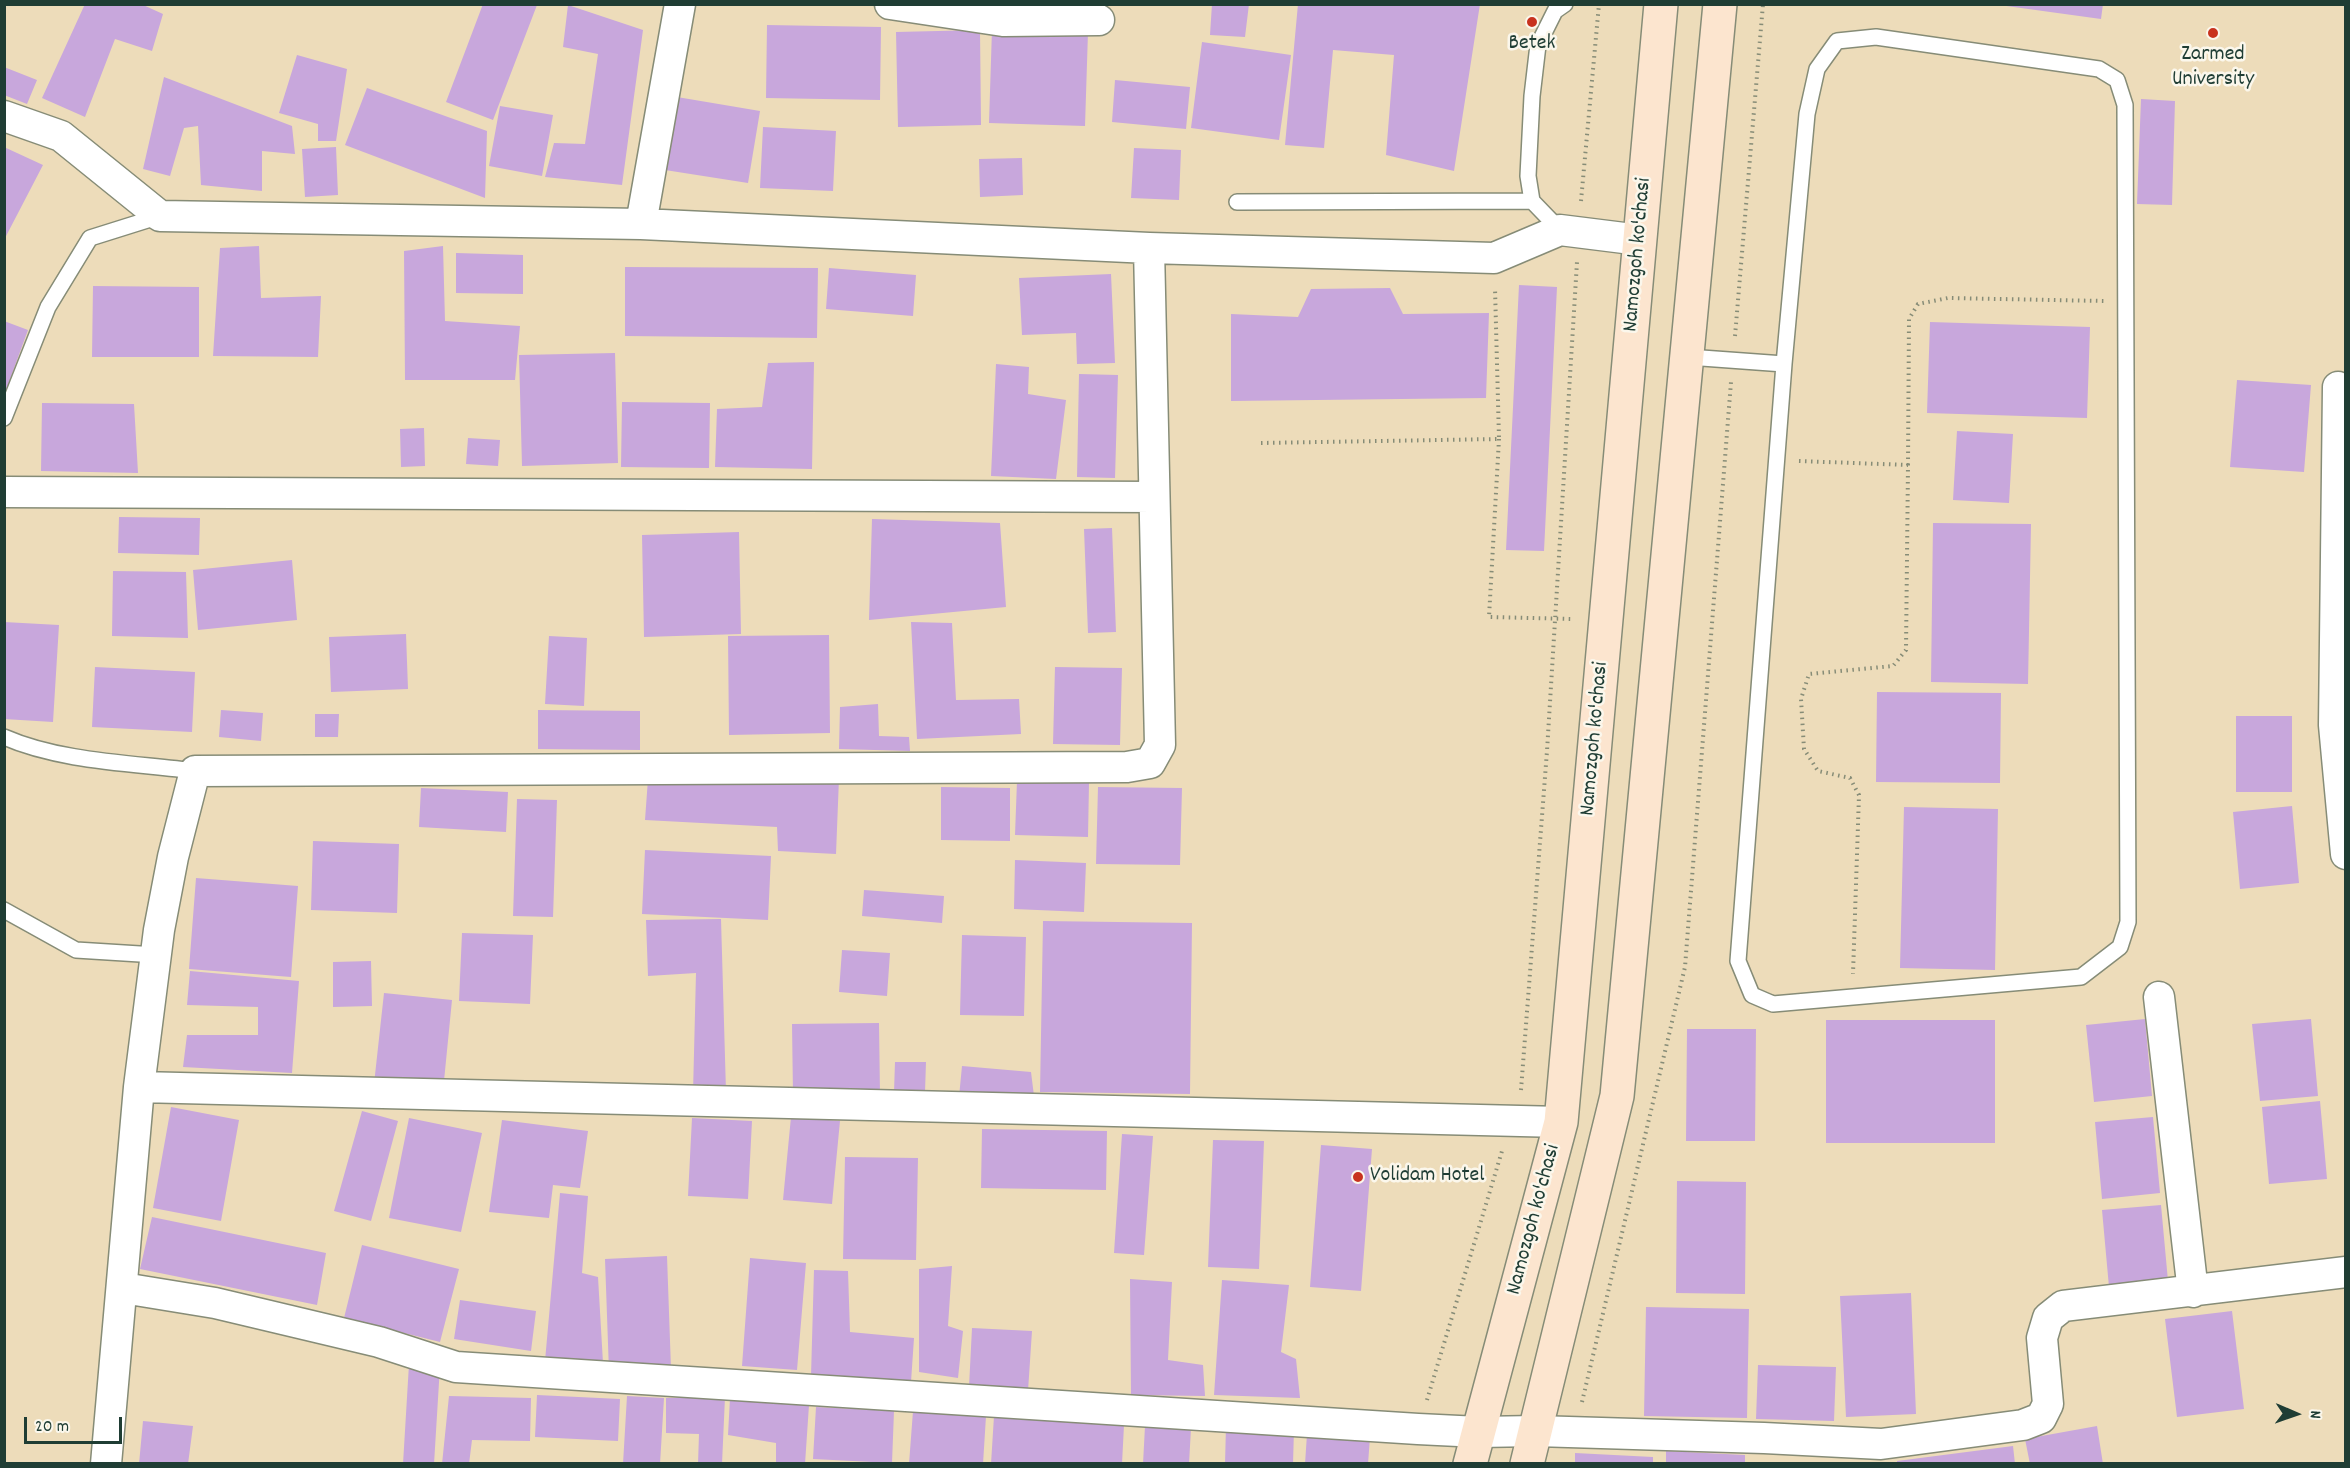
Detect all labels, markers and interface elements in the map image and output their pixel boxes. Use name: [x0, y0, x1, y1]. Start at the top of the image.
marker: Betek: [1525, 15, 1539, 29]
marker: Zarmed University: [2206, 26, 2220, 40]
place label: Betek: [1509, 32, 1555, 58]
place label: Zarmed University: [2172, 43, 2254, 94]
street label: Namozgoh ko'chasi: [1619, 177, 1659, 333]
street label: Namozgoh ko'chasi: [1576, 661, 1616, 817]
street label: Namozgoh ko'chasi: [1502, 1142, 1568, 1298]
place label: Volidam Hotel: [1370, 1164, 1485, 1190]
marker: Volidam Hotel: [1351, 1170, 1365, 1184]
north arrow: [2266, 1384, 2326, 1444]
scale bar: [27, 1405, 124, 1443]
text: N: [2303, 1410, 2326, 1419]
text: 20 m: [35, 1415, 69, 1440]

